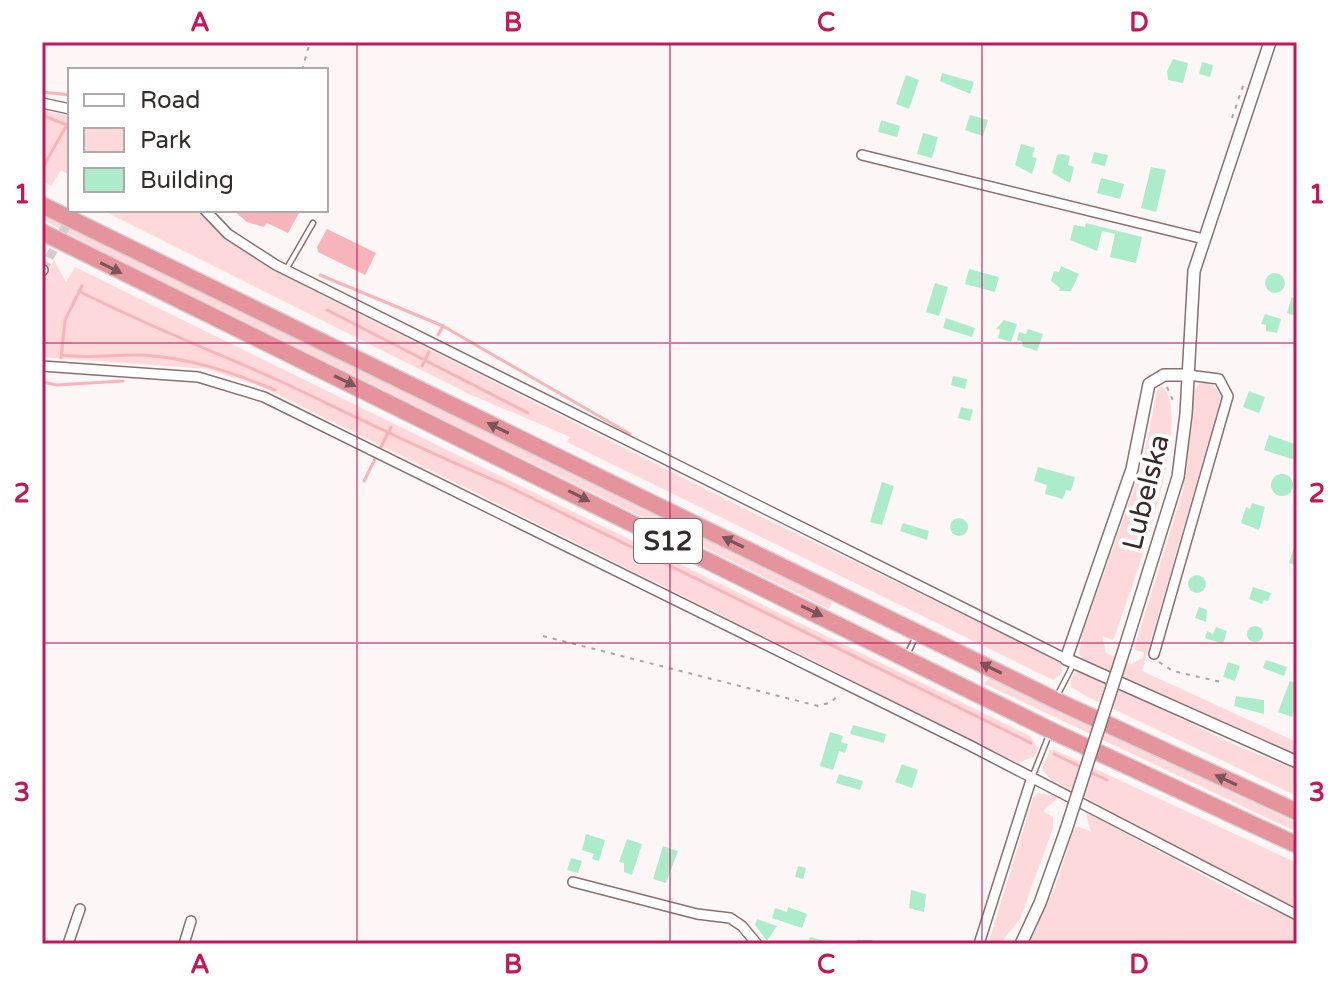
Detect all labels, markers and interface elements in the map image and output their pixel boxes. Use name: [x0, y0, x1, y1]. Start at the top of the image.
text: A: [190, 7, 210, 38]
text: B: [504, 7, 522, 38]
text: C: [817, 7, 835, 38]
text: D: [1129, 7, 1149, 38]
legend: [68, 68, 328, 212]
text: Road: [140, 86, 200, 115]
text: Park: [140, 126, 191, 155]
text: Building: [140, 166, 234, 195]
text: 1: [14, 179, 30, 210]
text: 1: [1309, 179, 1325, 210]
one-way arrow: [100, 261, 123, 274]
one-way arrow: [334, 374, 357, 388]
one-way arrow: [487, 422, 510, 435]
street label: Lubelska: [1115, 431, 1177, 554]
text: 2: [14, 478, 30, 509]
text: 2: [1309, 478, 1325, 509]
one-way arrow: [567, 489, 590, 502]
road number: S12: [634, 519, 702, 563]
one-way arrow: [721, 535, 744, 549]
one-way arrow: [800, 604, 823, 618]
one-way arrow: [980, 661, 1003, 675]
one-way arrow: [1214, 773, 1238, 787]
text: 3: [14, 777, 30, 808]
text: 3: [1309, 777, 1325, 808]
text: A: [190, 949, 210, 980]
text: B: [504, 949, 522, 980]
text: C: [817, 949, 835, 980]
text: D: [1129, 949, 1149, 980]

